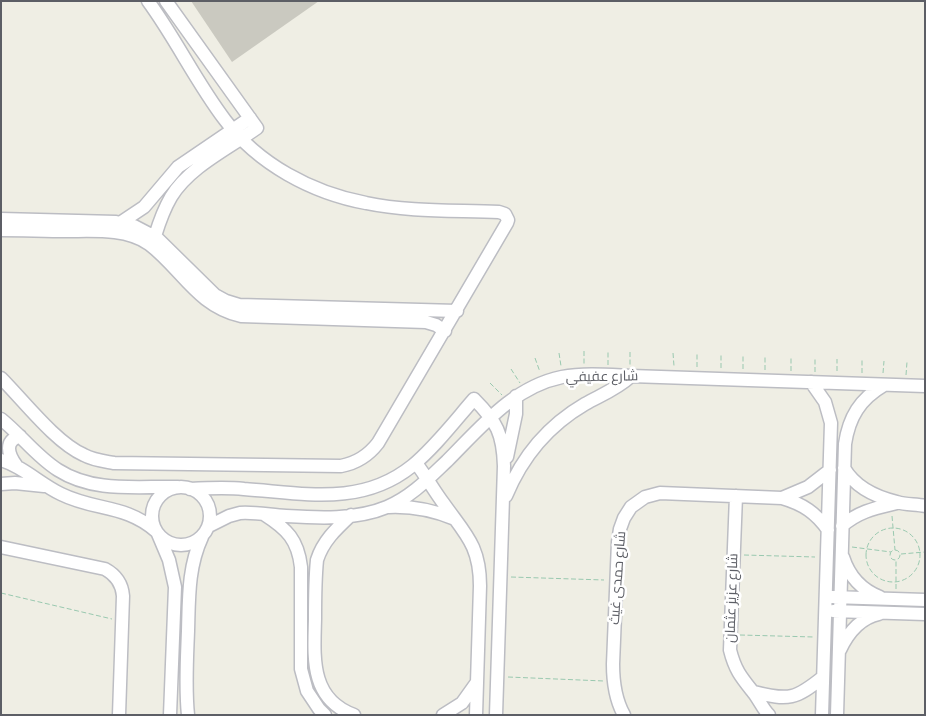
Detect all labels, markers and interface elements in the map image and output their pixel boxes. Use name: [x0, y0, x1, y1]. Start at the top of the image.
street label: شارع عفيفي: [566, 368, 638, 386]
street label: شارع حمدى غيث: [606, 531, 630, 625]
street label: شارع عزيز عثمان: [722, 553, 742, 643]

